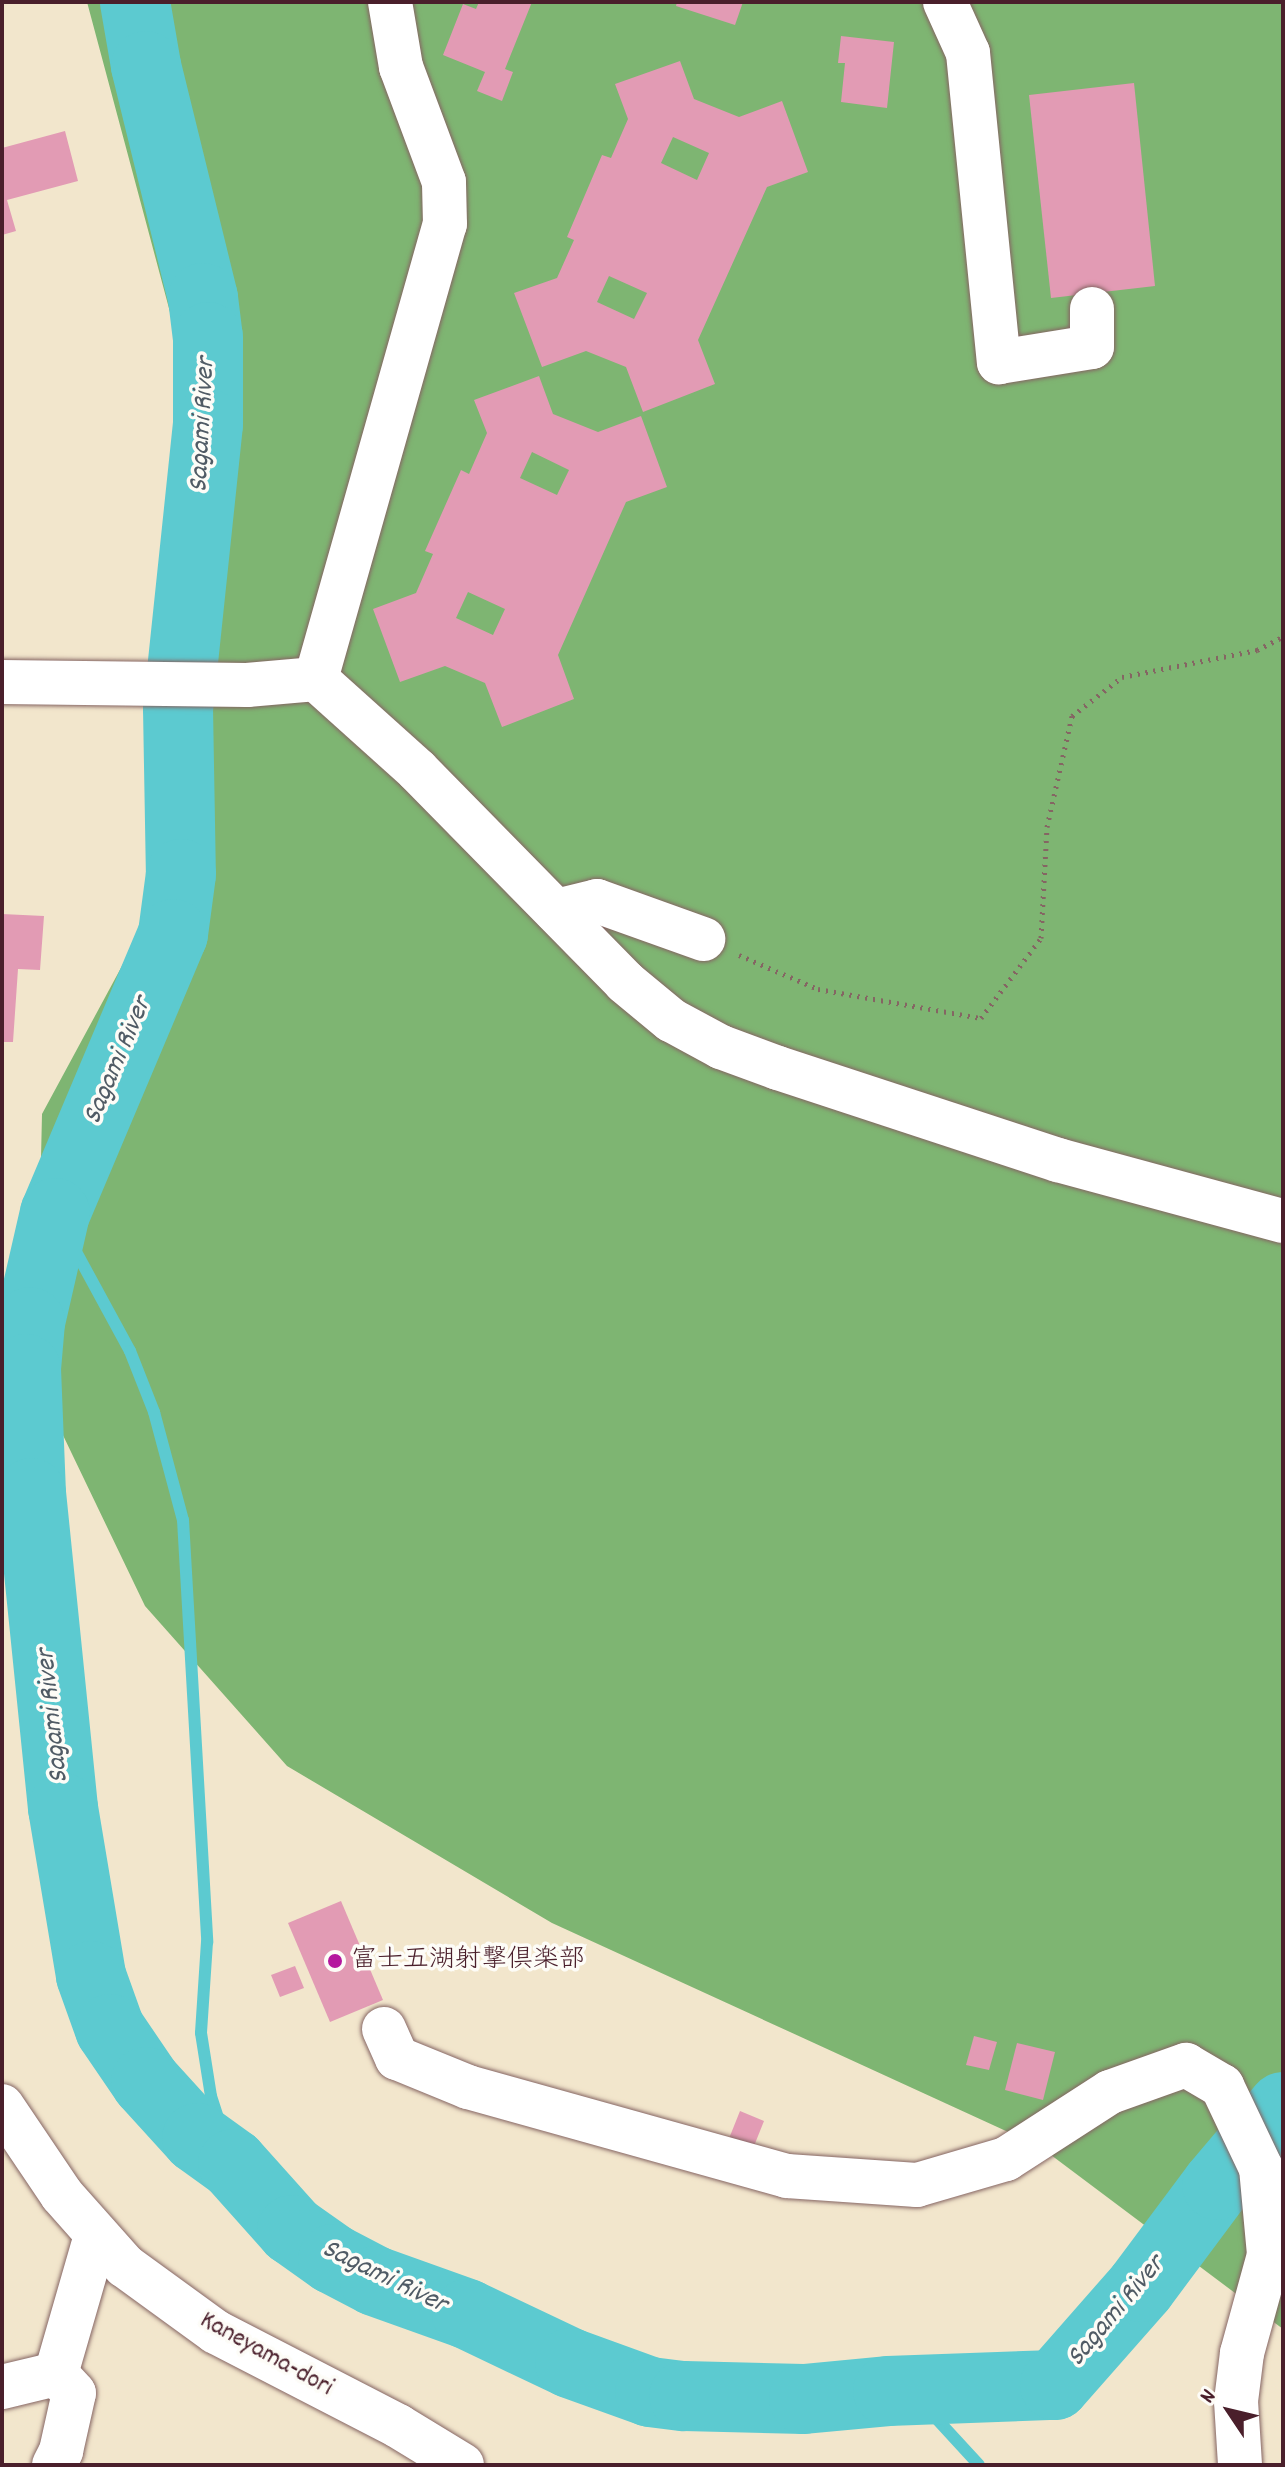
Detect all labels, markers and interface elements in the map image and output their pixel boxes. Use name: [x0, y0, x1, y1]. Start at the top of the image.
water label: Sagami River: [184, 357, 224, 493]
water label: Sagami River: [77, 992, 161, 1130]
water label: Sagami River: [30, 1647, 78, 1785]
place label: 富士五湖射撃倶楽部: [351, 1945, 585, 1977]
marker: 富士五湖射撃倶楽部: [326, 1952, 344, 1970]
water label: Sagami River: [316, 2233, 452, 2323]
water label: Sagami River: [1061, 2250, 1173, 2374]
street label: Kaneyama-dori: [194, 2306, 338, 2404]
north arrow: [1189, 2371, 1269, 2451]
text: N: [1193, 2384, 1225, 2410]

